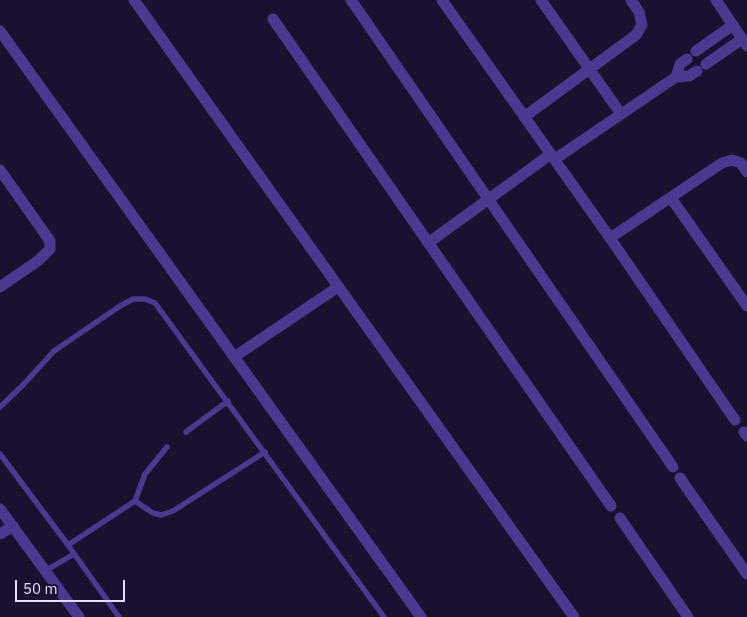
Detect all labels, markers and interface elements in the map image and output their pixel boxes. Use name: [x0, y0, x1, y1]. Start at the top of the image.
scale bar: [18, 570, 128, 602]
text: 50 m: [23, 579, 58, 598]

